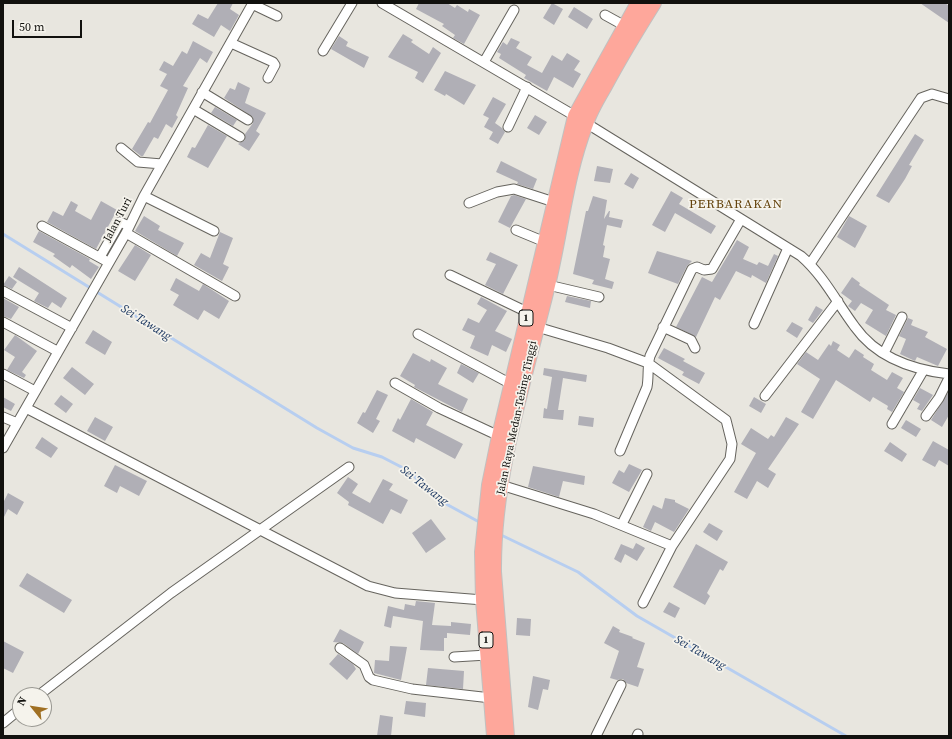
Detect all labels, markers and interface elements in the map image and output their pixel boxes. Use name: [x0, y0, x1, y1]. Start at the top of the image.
scale bar: [14, 12, 84, 38]
text: 50 m: [19, 19, 45, 35]
street label: Jalan Turi: [101, 196, 135, 244]
district label: PERBARAKAN: [689, 197, 783, 213]
water label: Sei Tawang: [118, 302, 174, 344]
road number: 1: [519, 310, 533, 326]
street label: Jalan Raya Medan-Tebing Tinggi: [494, 340, 540, 496]
water label: Sei Tawang: [397, 463, 451, 509]
road number: 1: [479, 632, 493, 648]
water label: Sei Tawang: [672, 633, 728, 673]
north arrow: [12, 687, 52, 727]
text: N: [14, 694, 31, 708]

